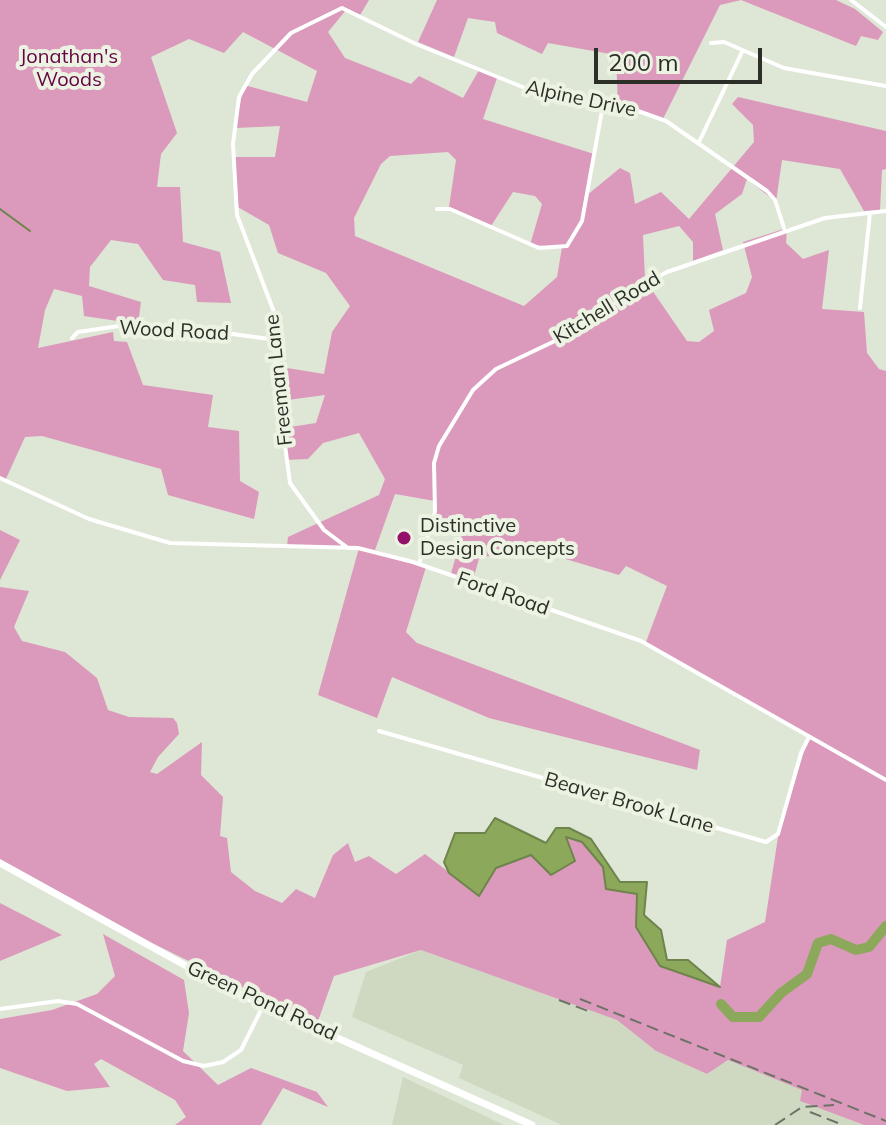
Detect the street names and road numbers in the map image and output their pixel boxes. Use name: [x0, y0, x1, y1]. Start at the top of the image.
street label: Alpine Drive: [524, 76, 638, 122]
street label: Kitchell Road: [549, 267, 665, 349]
street label: Freeman Lane: [260, 313, 298, 447]
street label: Wood Road: [118, 316, 230, 346]
street label: Ford Road: [454, 567, 552, 621]
street label: Beaver Brook Lane: [542, 767, 716, 839]
street label: Green Pond Road: [183, 956, 341, 1046]

